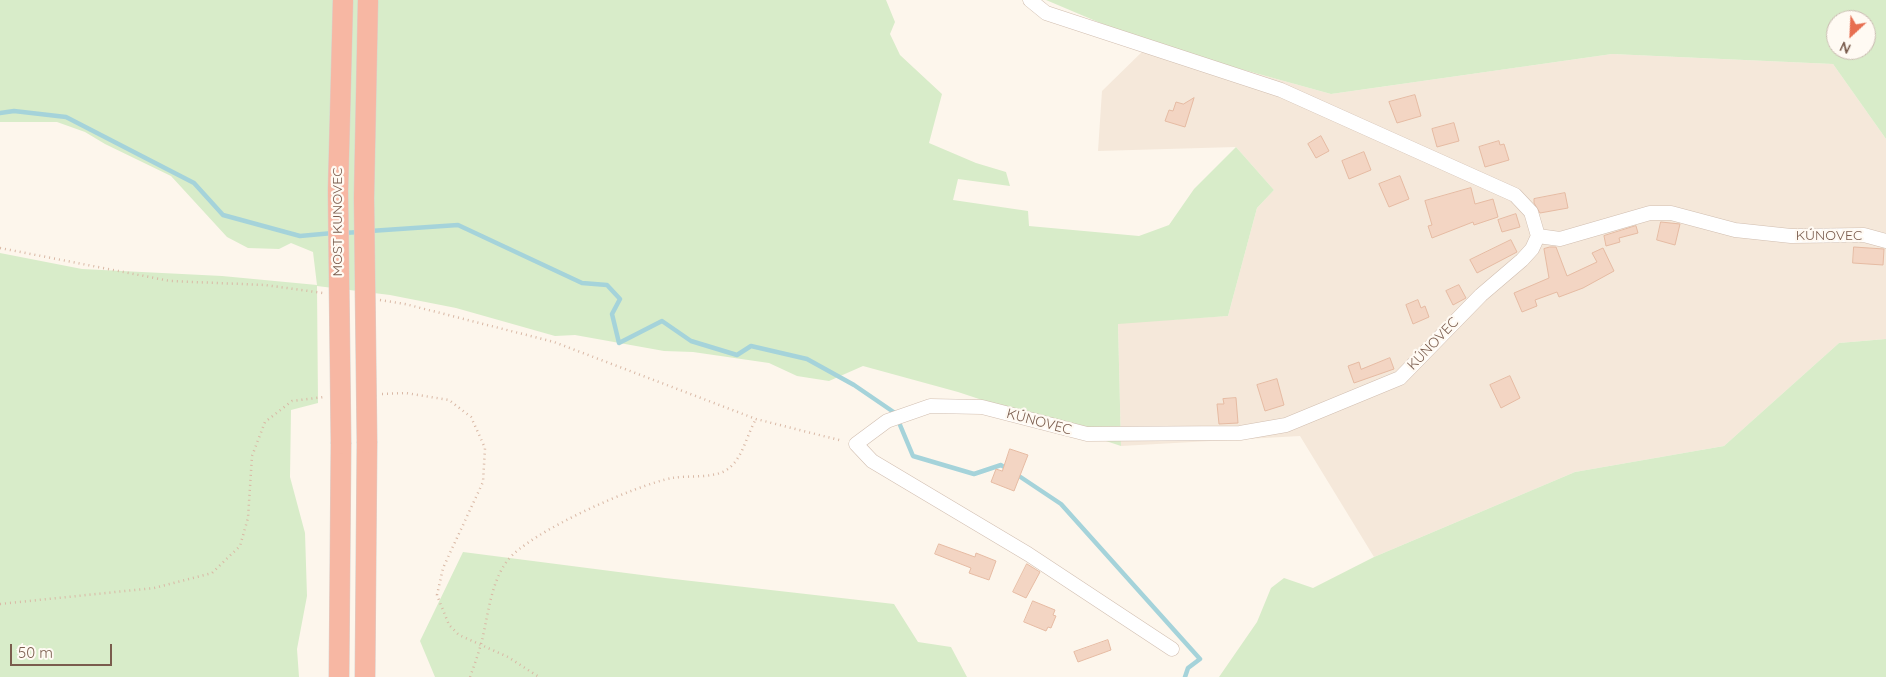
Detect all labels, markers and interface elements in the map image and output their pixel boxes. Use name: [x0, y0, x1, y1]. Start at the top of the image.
north arrow: [1826, 10, 1876, 60]
text: N: [1837, 37, 1854, 58]
street label: MOST KUNOVEC: [330, 168, 346, 276]
street label: KÚNOVEC: [1796, 228, 1862, 244]
street label: KÚNOVEC: [1404, 314, 1462, 374]
street label: KÚNOVEC: [1005, 405, 1073, 439]
scale bar: [12, 634, 115, 666]
text: 50 m: [18, 643, 53, 662]

